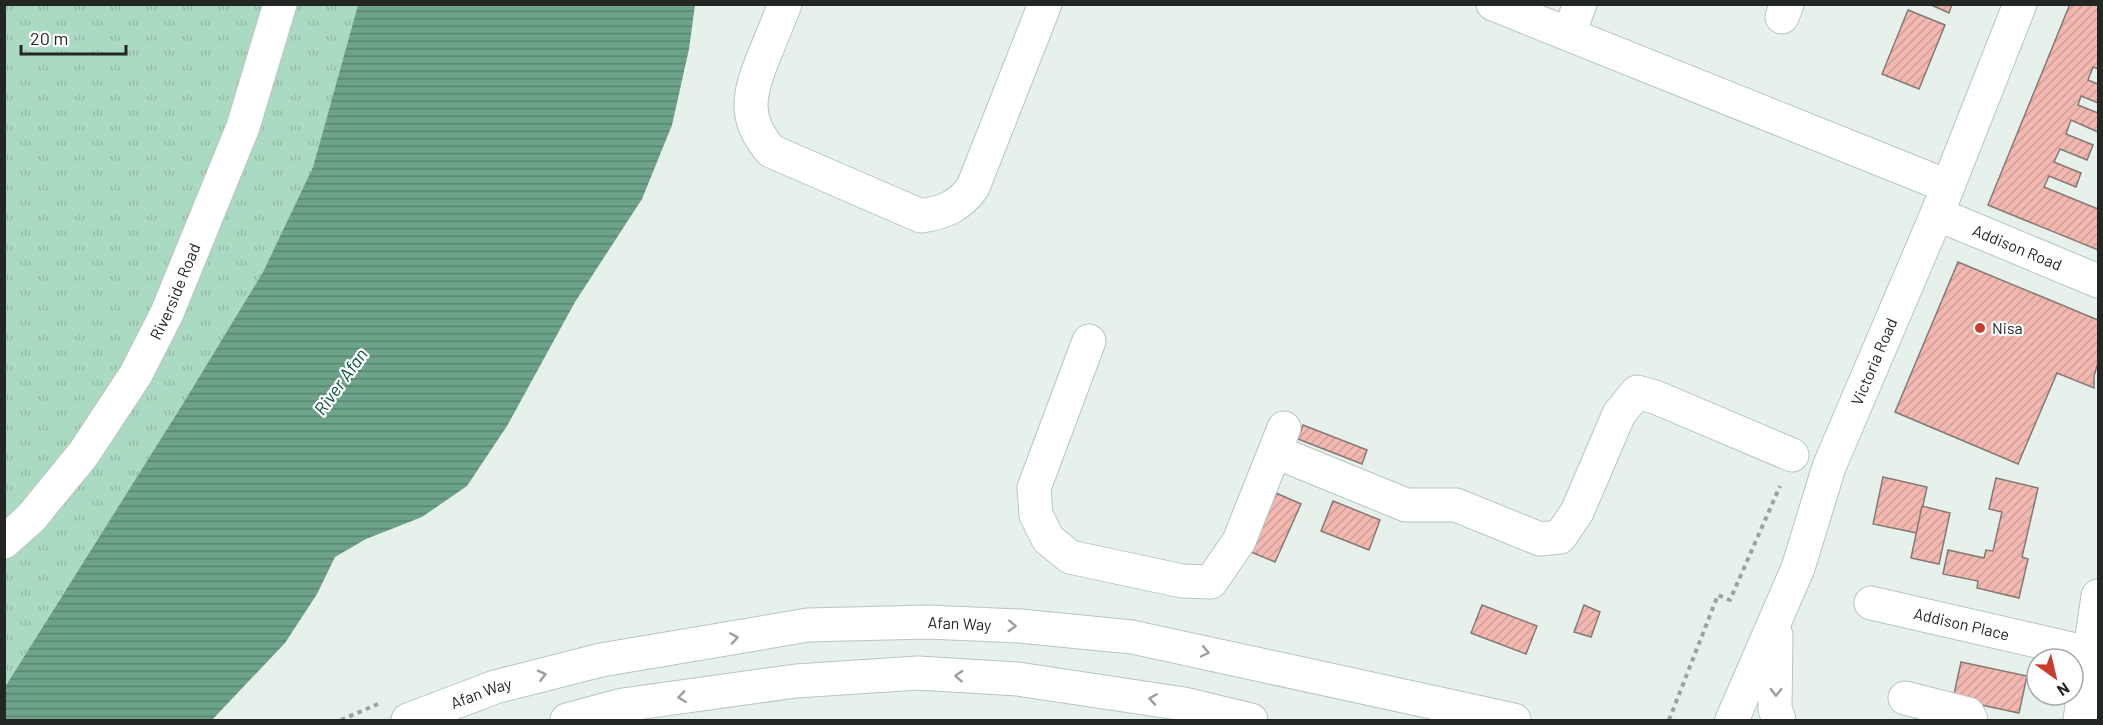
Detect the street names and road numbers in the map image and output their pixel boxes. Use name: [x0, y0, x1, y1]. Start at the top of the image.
street label: Addison Road: [1970, 220, 2065, 274]
street label: Riverside Road: [145, 240, 204, 343]
street label: Victoria Road: [1847, 315, 1901, 408]
street label: Addison Place: [1912, 603, 2011, 643]
street label: Afan Way: [927, 612, 992, 634]
street label: Afan Way: [448, 673, 514, 712]

